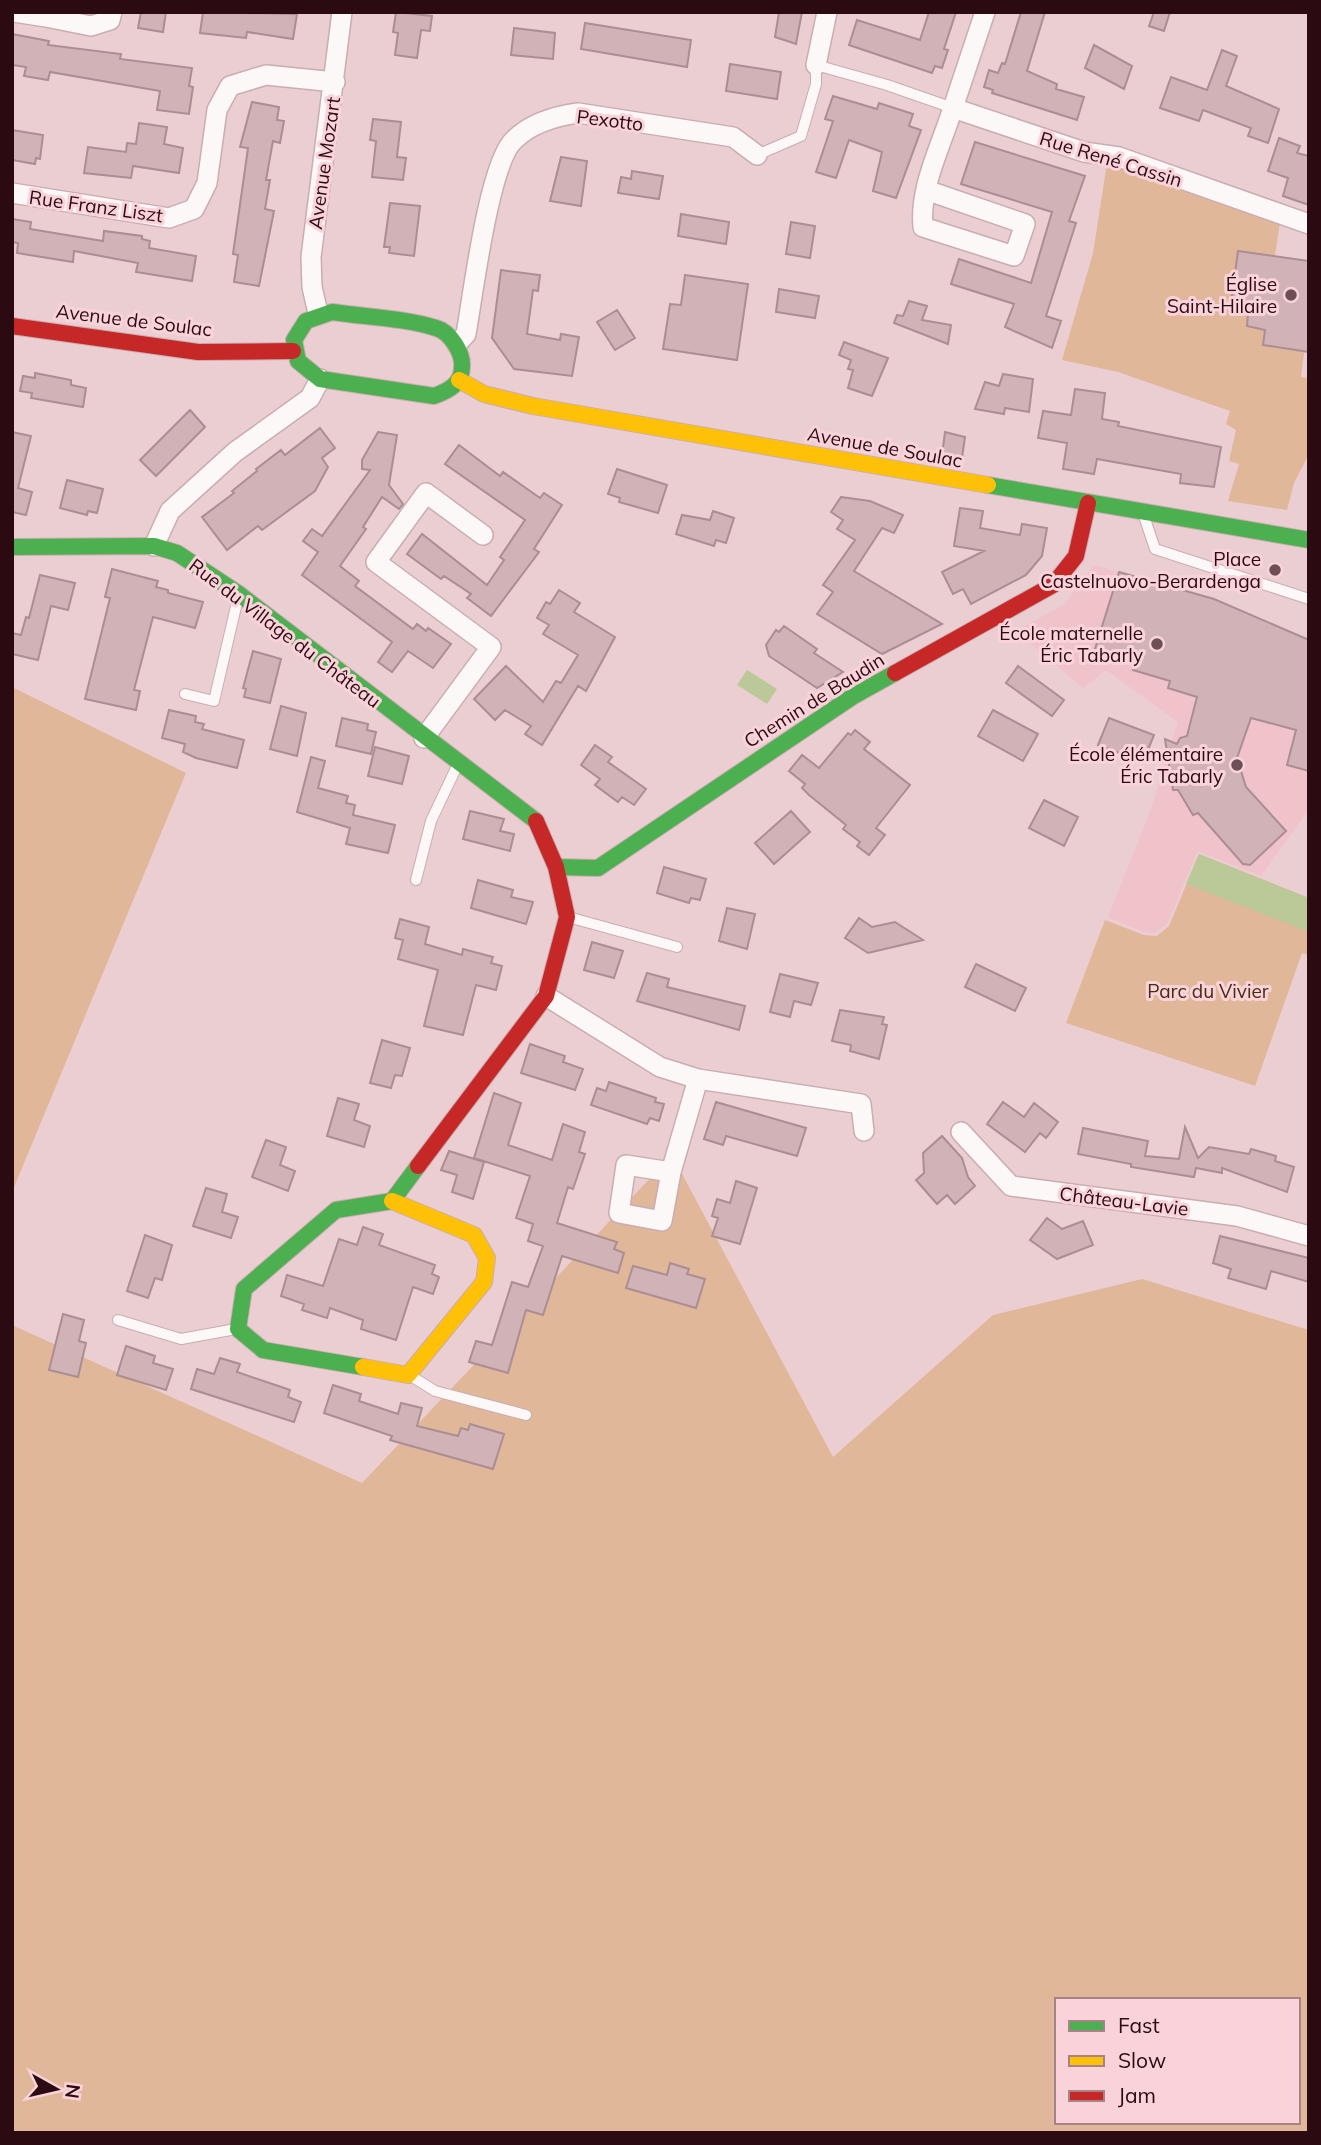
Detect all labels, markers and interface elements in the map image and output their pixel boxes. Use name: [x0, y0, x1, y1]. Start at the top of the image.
street label: Avenue Mozart: [303, 95, 345, 231]
street label: Pexotto: [575, 104, 645, 136]
street label: Rue René Cassin: [1037, 126, 1185, 192]
street label: Rue Franz Liszt: [28, 185, 165, 227]
place label: Église Saint-Hilaire: [1167, 272, 1277, 318]
marker: Église Saint-Hilaire: [1283, 287, 1299, 303]
street label: Avenue de Soulac: [55, 299, 213, 341]
street label: Avenue de Soulac: [806, 422, 964, 472]
place label: Place Castelnuovo-Berardenga: [1040, 547, 1261, 593]
street label: Rue du Village du Château: [184, 553, 386, 713]
marker: Place Castelnuovo-Berardenga: [1267, 562, 1283, 578]
place label: École maternelle Éric Tabarly: [999, 621, 1143, 667]
marker: École maternelle Éric Tabarly: [1149, 636, 1165, 652]
street label: Chemin de Baudin: [739, 647, 889, 753]
place label: École élémentaire Éric Tabarly: [1069, 742, 1223, 788]
marker: École élémentaire Éric Tabarly: [1229, 757, 1245, 773]
park label: Parc du Vivier: [1147, 979, 1269, 1003]
street label: Château-Lavie: [1058, 1181, 1190, 1221]
legend: [1055, 1998, 1300, 2124]
text: Fast: [1118, 2012, 1160, 2038]
text: Slow: [1118, 2047, 1166, 2073]
north arrow: [21, 2054, 91, 2124]
text: Jam: [1118, 2082, 1156, 2108]
text: N: [60, 2083, 86, 2100]

